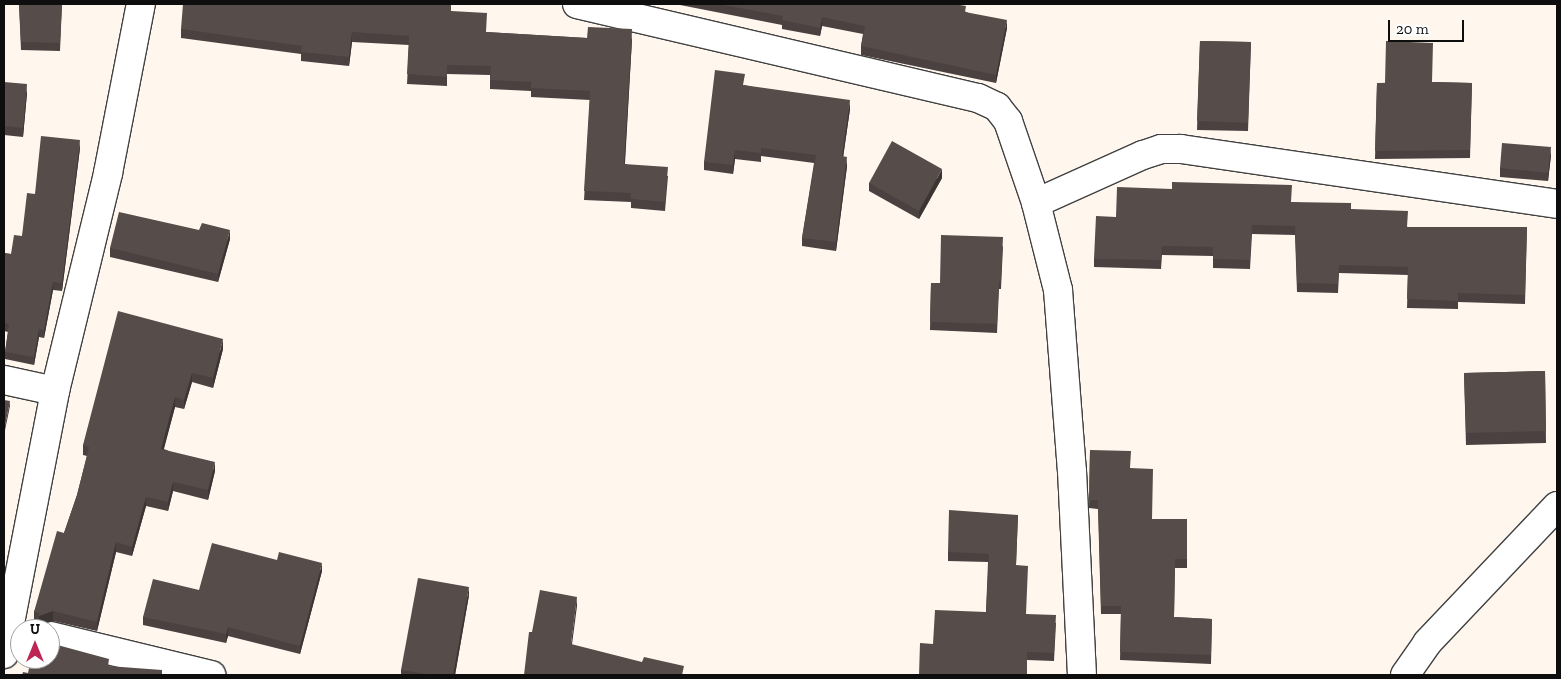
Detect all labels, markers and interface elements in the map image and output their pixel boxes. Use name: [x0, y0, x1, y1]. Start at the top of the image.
scale bar: [1391, 10, 1467, 42]
text: 20 m: [1396, 20, 1429, 38]
north arrow: [10, 619, 60, 669]
text: U: [30, 621, 40, 638]

